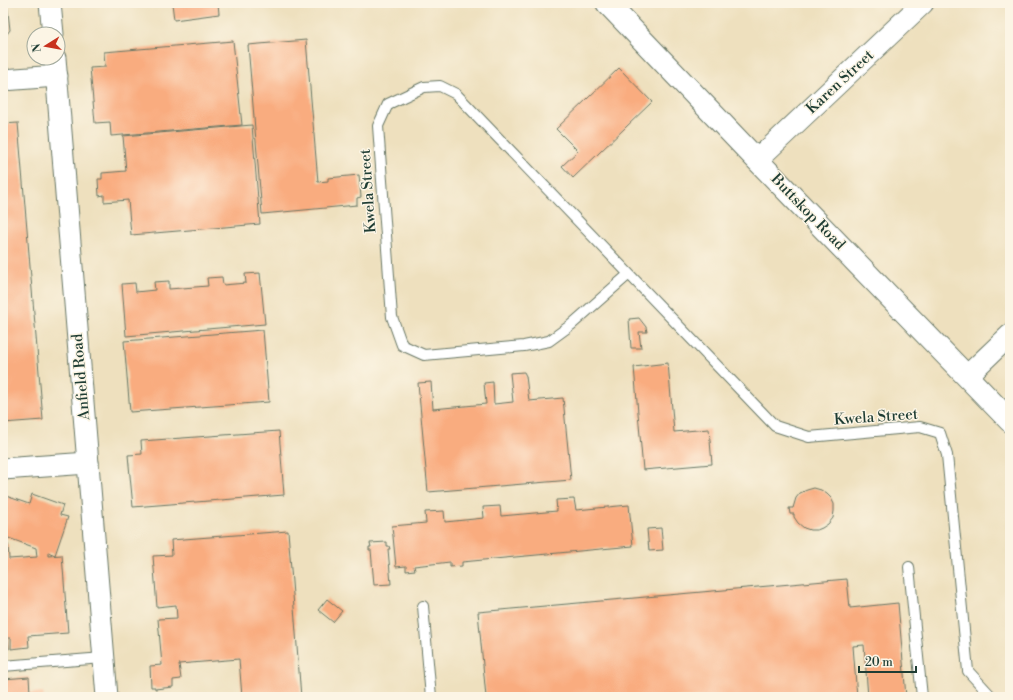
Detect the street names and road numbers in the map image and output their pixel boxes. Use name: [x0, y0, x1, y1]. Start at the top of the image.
street label: Karen Street: [802, 45, 878, 118]
street label: Kwela Street: [356, 148, 380, 234]
street label: Buttskop Road: [766, 169, 850, 255]
street label: Anfield Road: [68, 332, 94, 422]
street label: Kwela Street: [833, 405, 919, 429]

